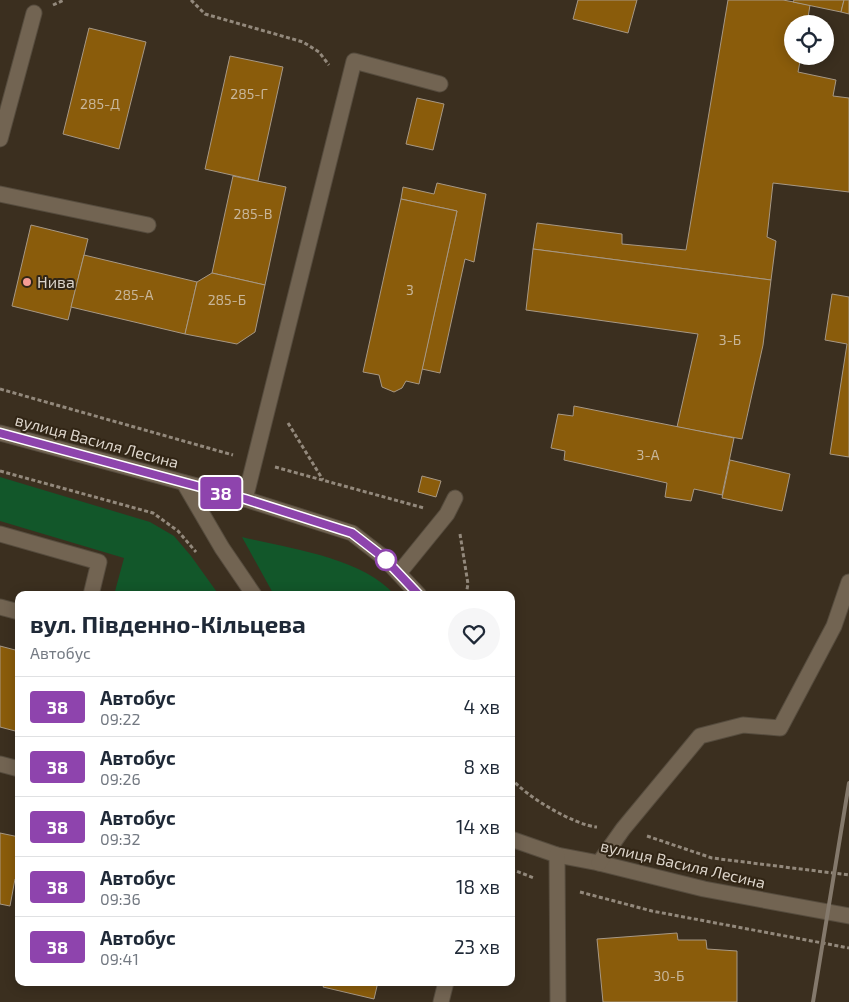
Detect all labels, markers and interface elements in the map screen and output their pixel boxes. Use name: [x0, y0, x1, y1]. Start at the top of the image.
map controls: [784, 15, 834, 65]
button: locate: [784, 15, 834, 65]
house number: 285-Г: [230, 85, 268, 102]
house number: 285-Д: [80, 95, 120, 112]
house number: 285-В: [234, 205, 272, 222]
place label: Нива: [37, 272, 75, 291]
marker: Нива: [21, 276, 33, 288]
house number: 3: [406, 281, 414, 298]
house number: 285-А: [115, 286, 154, 303]
house number: 285-Б: [208, 291, 246, 308]
house number: 3-Б: [719, 331, 741, 348]
street label: вулиця Василя Лесина: [13, 410, 181, 472]
house number: 3-А: [637, 446, 660, 463]
line badge: 38: [198, 477, 244, 509]
text: 38: [210, 482, 232, 504]
unlabelled marker: [375, 549, 397, 571]
button: heart: [448, 608, 500, 660]
text: вул. Південно-Кільцева: [30, 609, 306, 638]
text: Автобус: [30, 643, 91, 662]
text: Автобус: [100, 686, 176, 709]
text: 4 хв: [463, 695, 500, 718]
text: 38: [47, 696, 68, 718]
text: 09:22: [100, 709, 141, 728]
text: Автобус: [100, 746, 176, 769]
text: 8 хв: [464, 755, 500, 778]
text: 38: [47, 756, 68, 778]
text: 09:26: [100, 769, 141, 788]
text: Автобус: [100, 806, 176, 829]
text: 14 хв: [456, 815, 500, 838]
text: 38: [47, 816, 68, 838]
text: 09:32: [100, 829, 140, 848]
street label: вулиця Василя Лесина: [599, 835, 767, 893]
text: Автобус: [100, 866, 176, 889]
text: 18 хв: [456, 875, 500, 898]
text: 38: [47, 876, 68, 898]
text: 09:36: [100, 889, 141, 908]
text: Автобус: [100, 926, 176, 949]
text: 23 хв: [454, 935, 500, 958]
text: 38: [47, 936, 68, 958]
text: 09:41: [100, 949, 139, 968]
house number: 30-Б: [654, 967, 684, 984]

